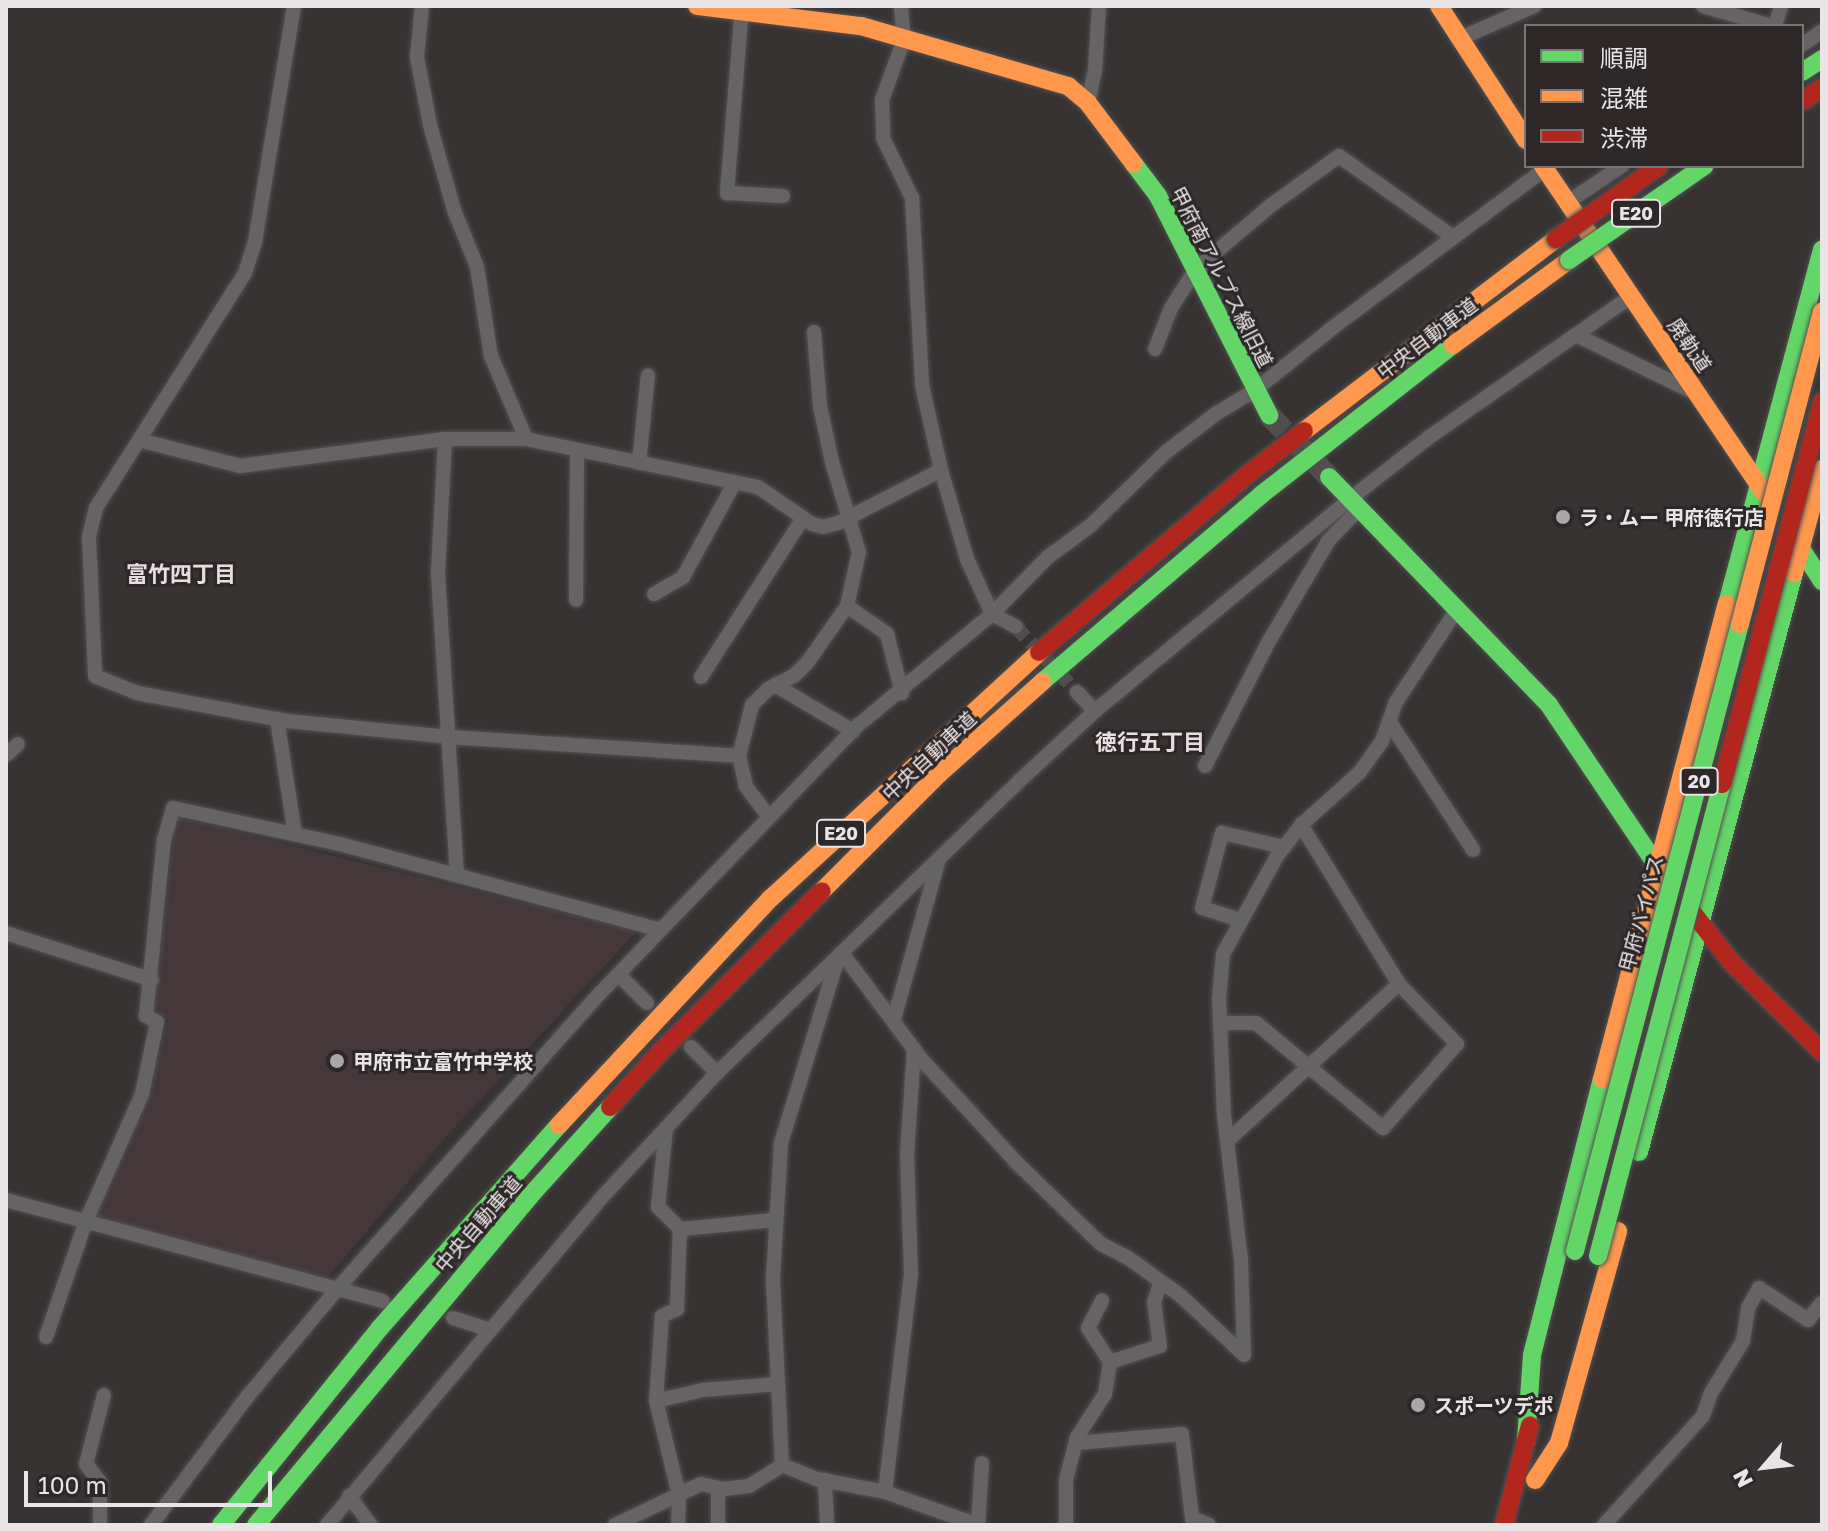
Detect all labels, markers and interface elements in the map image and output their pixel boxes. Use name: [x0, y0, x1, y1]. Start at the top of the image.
legend: [1524, 24, 1804, 168]
text: 順調: [1600, 43, 1648, 72]
text: 混雑: [1600, 83, 1648, 112]
text: 渋滞: [1600, 123, 1648, 152]
street label: 甲府南アルプス線旧道: [1166, 182, 1278, 372]
road number: E20: [1610, 199, 1662, 227]
street label: 中央自動車道: [1372, 292, 1482, 384]
street label: 廃軌道: [1663, 313, 1717, 377]
place label: ラ・ムー 甲府徳行店: [1579, 505, 1764, 529]
marker: ラ・ムー 甲府徳行店: [1554, 508, 1572, 526]
district label: 富竹四丁目: [126, 561, 236, 587]
street label: 中央自動車道: [877, 706, 981, 806]
district label: 徳行五丁目: [1095, 729, 1205, 755]
road number: 20: [1679, 767, 1719, 795]
road number: E20: [815, 819, 867, 847]
street label: 甲府バイパス: [1614, 852, 1668, 974]
place label: 甲府市立富竹中学校: [353, 1049, 533, 1073]
marker: 甲府市立富竹中学校: [328, 1052, 346, 1070]
street label: 中央自動車道: [430, 1171, 526, 1277]
place label: スポーツデポ: [1434, 1393, 1554, 1417]
marker: スポーツデポ: [1409, 1396, 1427, 1414]
north arrow: [1724, 1427, 1804, 1507]
scale bar: [28, 1455, 276, 1505]
text: N: [1727, 1465, 1758, 1492]
text: 100 m: [38, 1470, 107, 1499]

